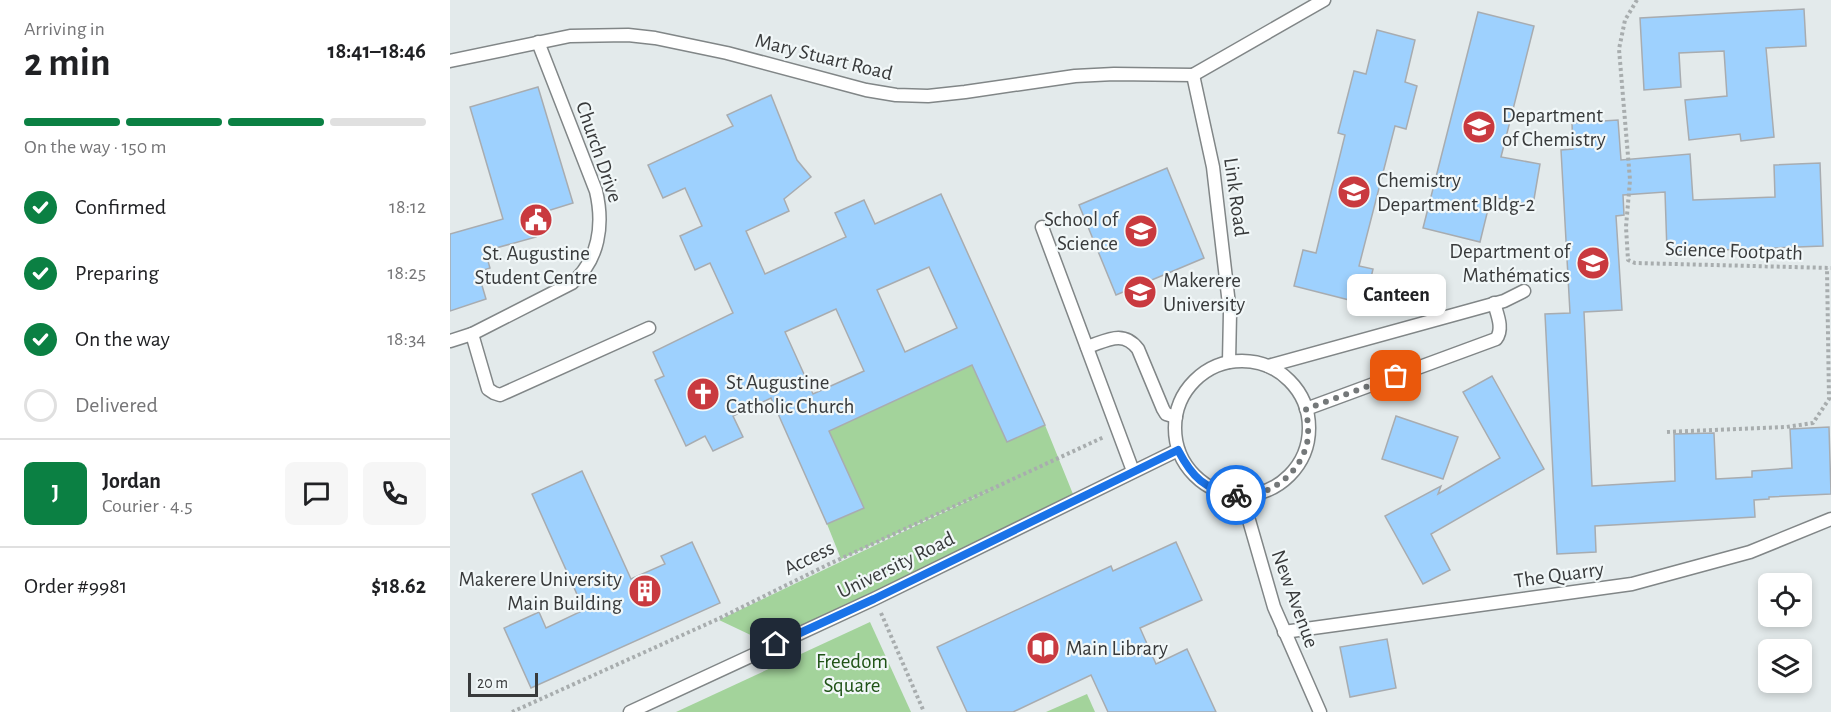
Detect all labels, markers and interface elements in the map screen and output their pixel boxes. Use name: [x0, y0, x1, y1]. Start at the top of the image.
text: Arriving in: [24, 19, 105, 39]
street label: Mary Stuart Road: [753, 30, 895, 84]
text: 18:41–18:46: [328, 40, 426, 62]
text: 2 min: [24, 44, 111, 83]
street label: Church Drive: [572, 99, 626, 205]
place label: Department of Chemistry: [1502, 105, 1606, 150]
school or university icon: Department of Chemistry: [1461, 109, 1497, 145]
text: On the way · 150 m: [24, 137, 167, 157]
street label: Link Road: [1220, 156, 1252, 238]
place label: Chemistry Department Bldg-2: [1377, 170, 1535, 215]
school or university icon: Chemistry Department Bldg-2: [1336, 174, 1372, 210]
icon: check: [24, 191, 57, 224]
text: Confirmed: [75, 196, 166, 218]
text: 18:12: [389, 197, 426, 217]
public building icon: St. Augustine Student Centre: [518, 202, 554, 238]
place label: School of Science: [1044, 209, 1120, 254]
school or university icon: School of Science: [1123, 213, 1159, 249]
street label: Science Footpath: [1665, 238, 1803, 264]
place label: Department of Mathématics: [1449, 241, 1572, 286]
place label: St. Augustine Student Centre: [474, 243, 598, 288]
school or university icon: Department of Mathématics: [1575, 245, 1611, 281]
icon: check: [24, 257, 57, 290]
text: Preparing: [75, 262, 159, 284]
text: 18:25: [388, 263, 426, 283]
place label: Makerere University: [1163, 270, 1245, 315]
school or university icon: Makerere University: [1122, 274, 1158, 310]
callout: Canteen: [1346, 274, 1446, 316]
text: Canteen: [1363, 285, 1430, 305]
icon: check: [24, 323, 57, 356]
text: On the way: [75, 328, 170, 350]
text: 18:34: [387, 329, 426, 349]
pin: [1370, 350, 1421, 401]
icon: bag: [1379, 359, 1412, 392]
place label: St Augustine Catholic Church: [726, 372, 854, 417]
church icon: St Augustine Catholic Church: [685, 376, 721, 412]
text: Delivered: [75, 394, 158, 416]
button: chat: [285, 462, 348, 525]
button: phone: [363, 462, 426, 525]
courier: [1206, 465, 1266, 525]
text: Jordan: [102, 470, 161, 492]
icon: bike: [1220, 479, 1253, 512]
text: J: [52, 482, 59, 504]
text: Courier · 4.5: [102, 496, 193, 516]
street label: University Road: [834, 528, 958, 602]
street label: Access: [781, 537, 837, 579]
street label: New Avenue: [1268, 547, 1322, 651]
street label: The Quarry: [1513, 558, 1605, 592]
place label: Makerere University Main Building: [458, 569, 623, 614]
building icon: Makerere University Main Building: [627, 573, 663, 609]
map controls: [1758, 573, 1812, 693]
button: locate: [1758, 573, 1812, 627]
text: Order #9981: [24, 575, 127, 597]
text: $18.62: [371, 575, 426, 597]
pin: [750, 618, 801, 669]
icon: home: [759, 627, 792, 660]
library icon: Main Library: [1025, 630, 1061, 666]
place label: Main Library: [1066, 638, 1168, 659]
button: layers: [1758, 639, 1812, 693]
park label: Freedom Square: [816, 651, 888, 696]
scale bar: [468, 670, 538, 698]
text: 20 m: [477, 675, 508, 691]

